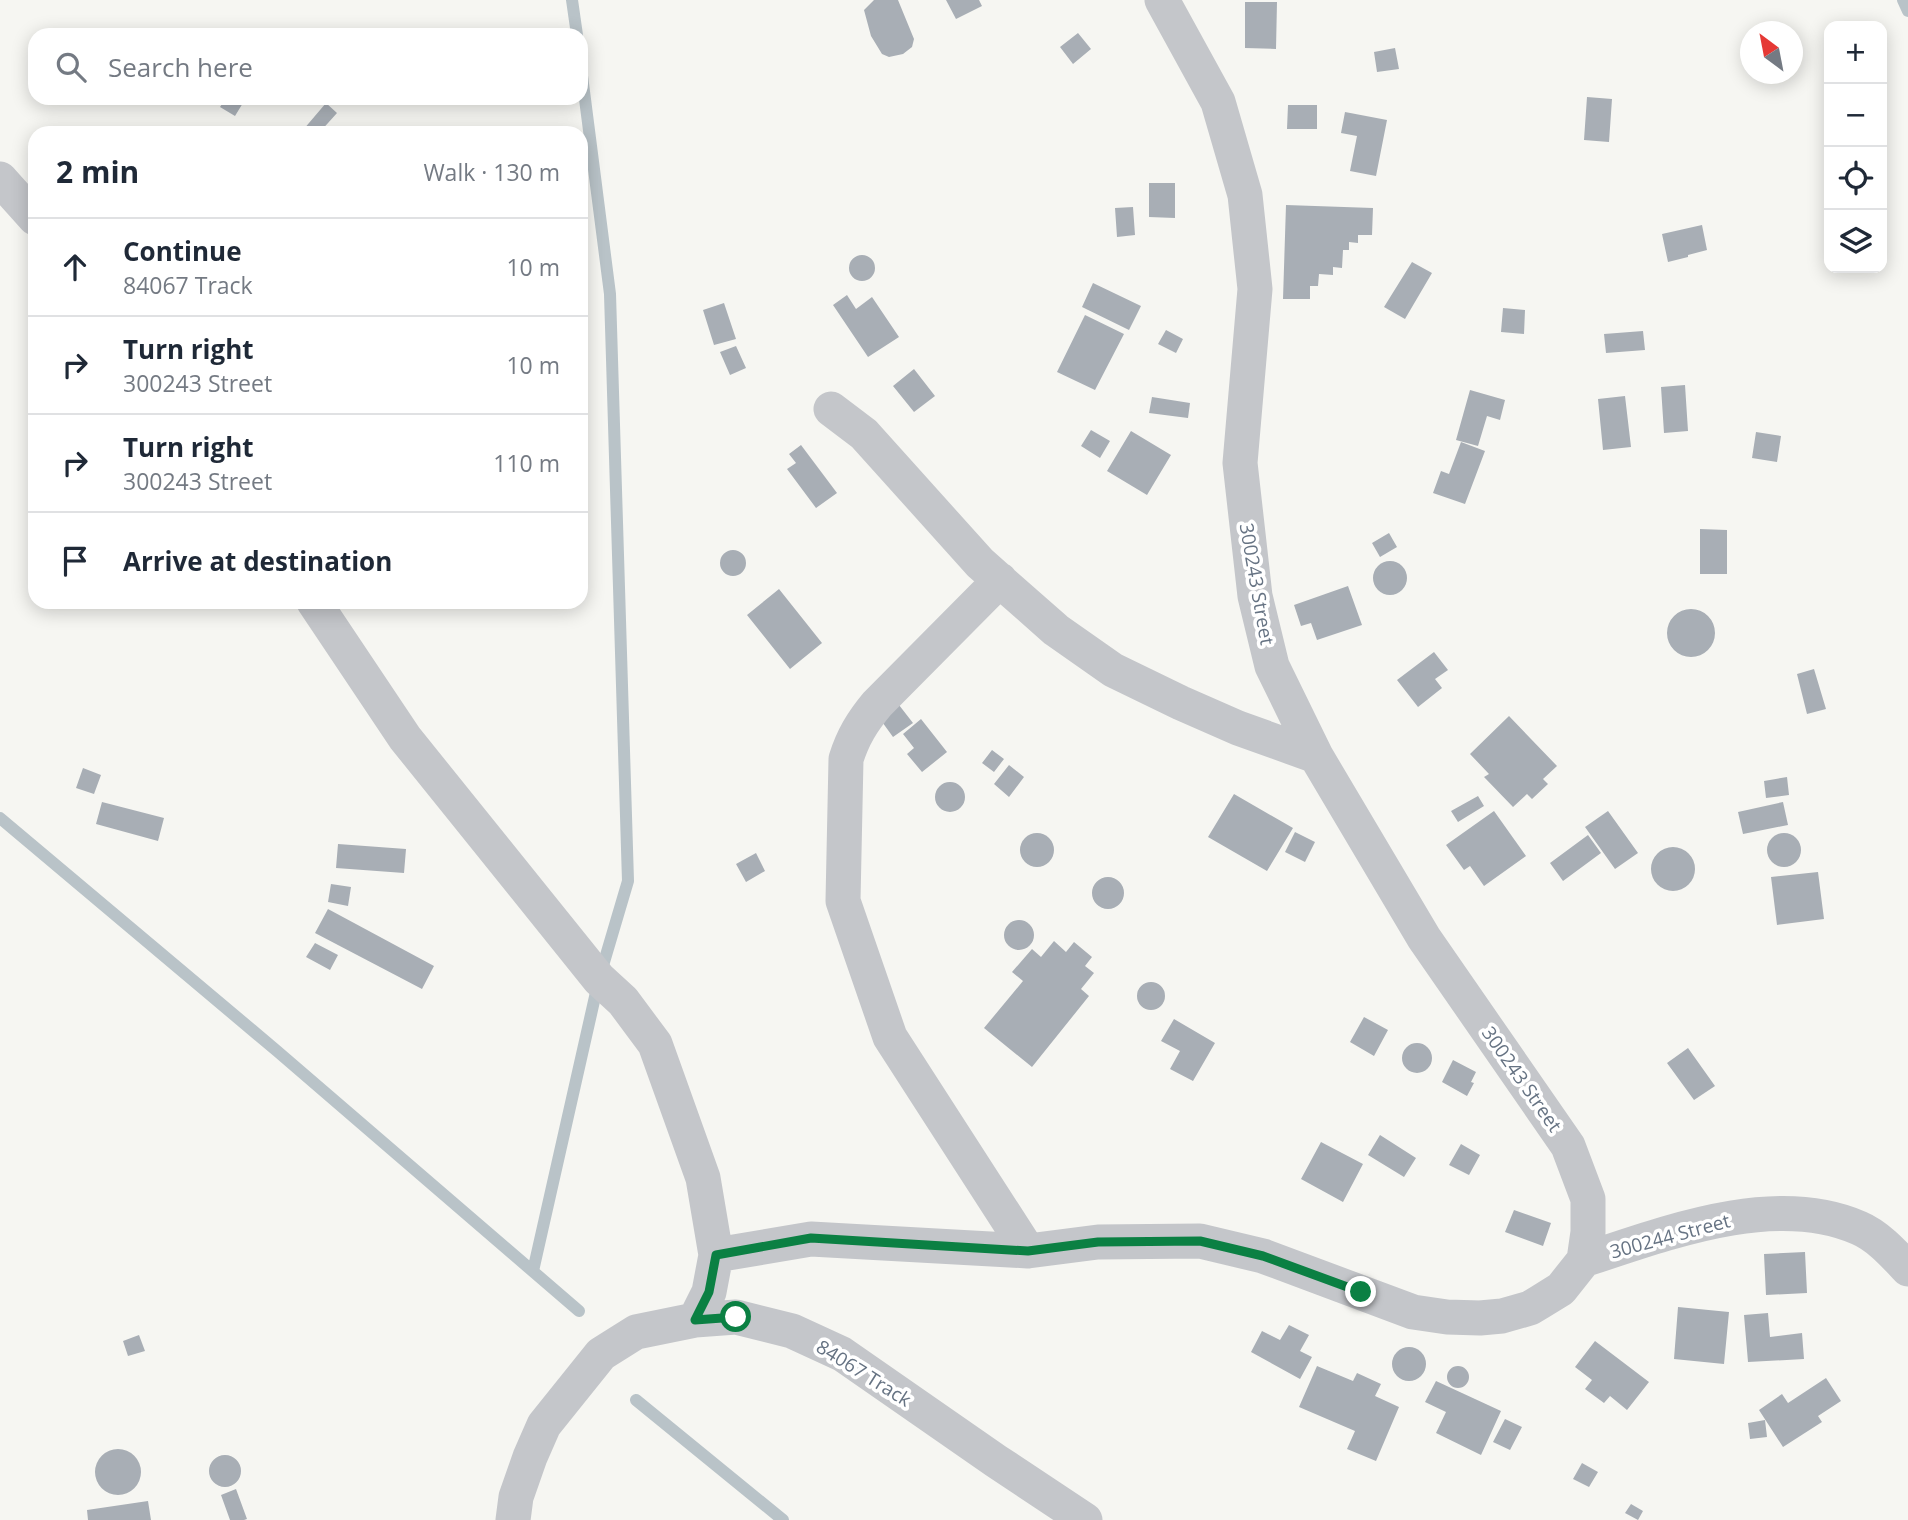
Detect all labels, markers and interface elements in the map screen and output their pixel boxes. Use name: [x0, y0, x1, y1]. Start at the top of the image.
north arrow: [1740, 21, 1803, 84]
map controls: [1824, 21, 1887, 273]
button: +: [1824, 21, 1887, 84]
search box: [28, 28, 588, 105]
icon: search: [52, 48, 90, 86]
text: Search here: [108, 49, 253, 85]
button: −: [1824, 84, 1887, 147]
button: locate: [1824, 147, 1887, 210]
text: 2 min: [56, 151, 139, 192]
text: Walk · 130 m: [423, 156, 560, 188]
button: layers: [1824, 210, 1887, 273]
text: Continue: [123, 233, 242, 269]
icon: ahead: [56, 248, 94, 286]
text: 10 m: [506, 251, 560, 283]
text: 84067 Track: [123, 269, 253, 301]
text: Turn right: [123, 331, 254, 367]
icon: right: [56, 346, 94, 384]
text: 10 m: [506, 349, 560, 381]
text: 300243 Street: [123, 367, 272, 399]
text: Turn right: [123, 429, 254, 465]
icon: right: [56, 444, 94, 482]
text: 110 m: [493, 447, 560, 479]
text: 300243 Street: [123, 465, 272, 497]
street label: 300243 Street: [1234, 521, 1281, 647]
icon: arrive: [56, 542, 94, 580]
text: Arrive at destination: [123, 543, 392, 579]
street label: 300243 Street: [1476, 1021, 1568, 1137]
street label: 300244 Street: [1607, 1207, 1733, 1264]
route end: [1345, 1276, 1376, 1307]
route start: [720, 1301, 751, 1332]
street label: 84067 Track: [812, 1334, 916, 1412]

